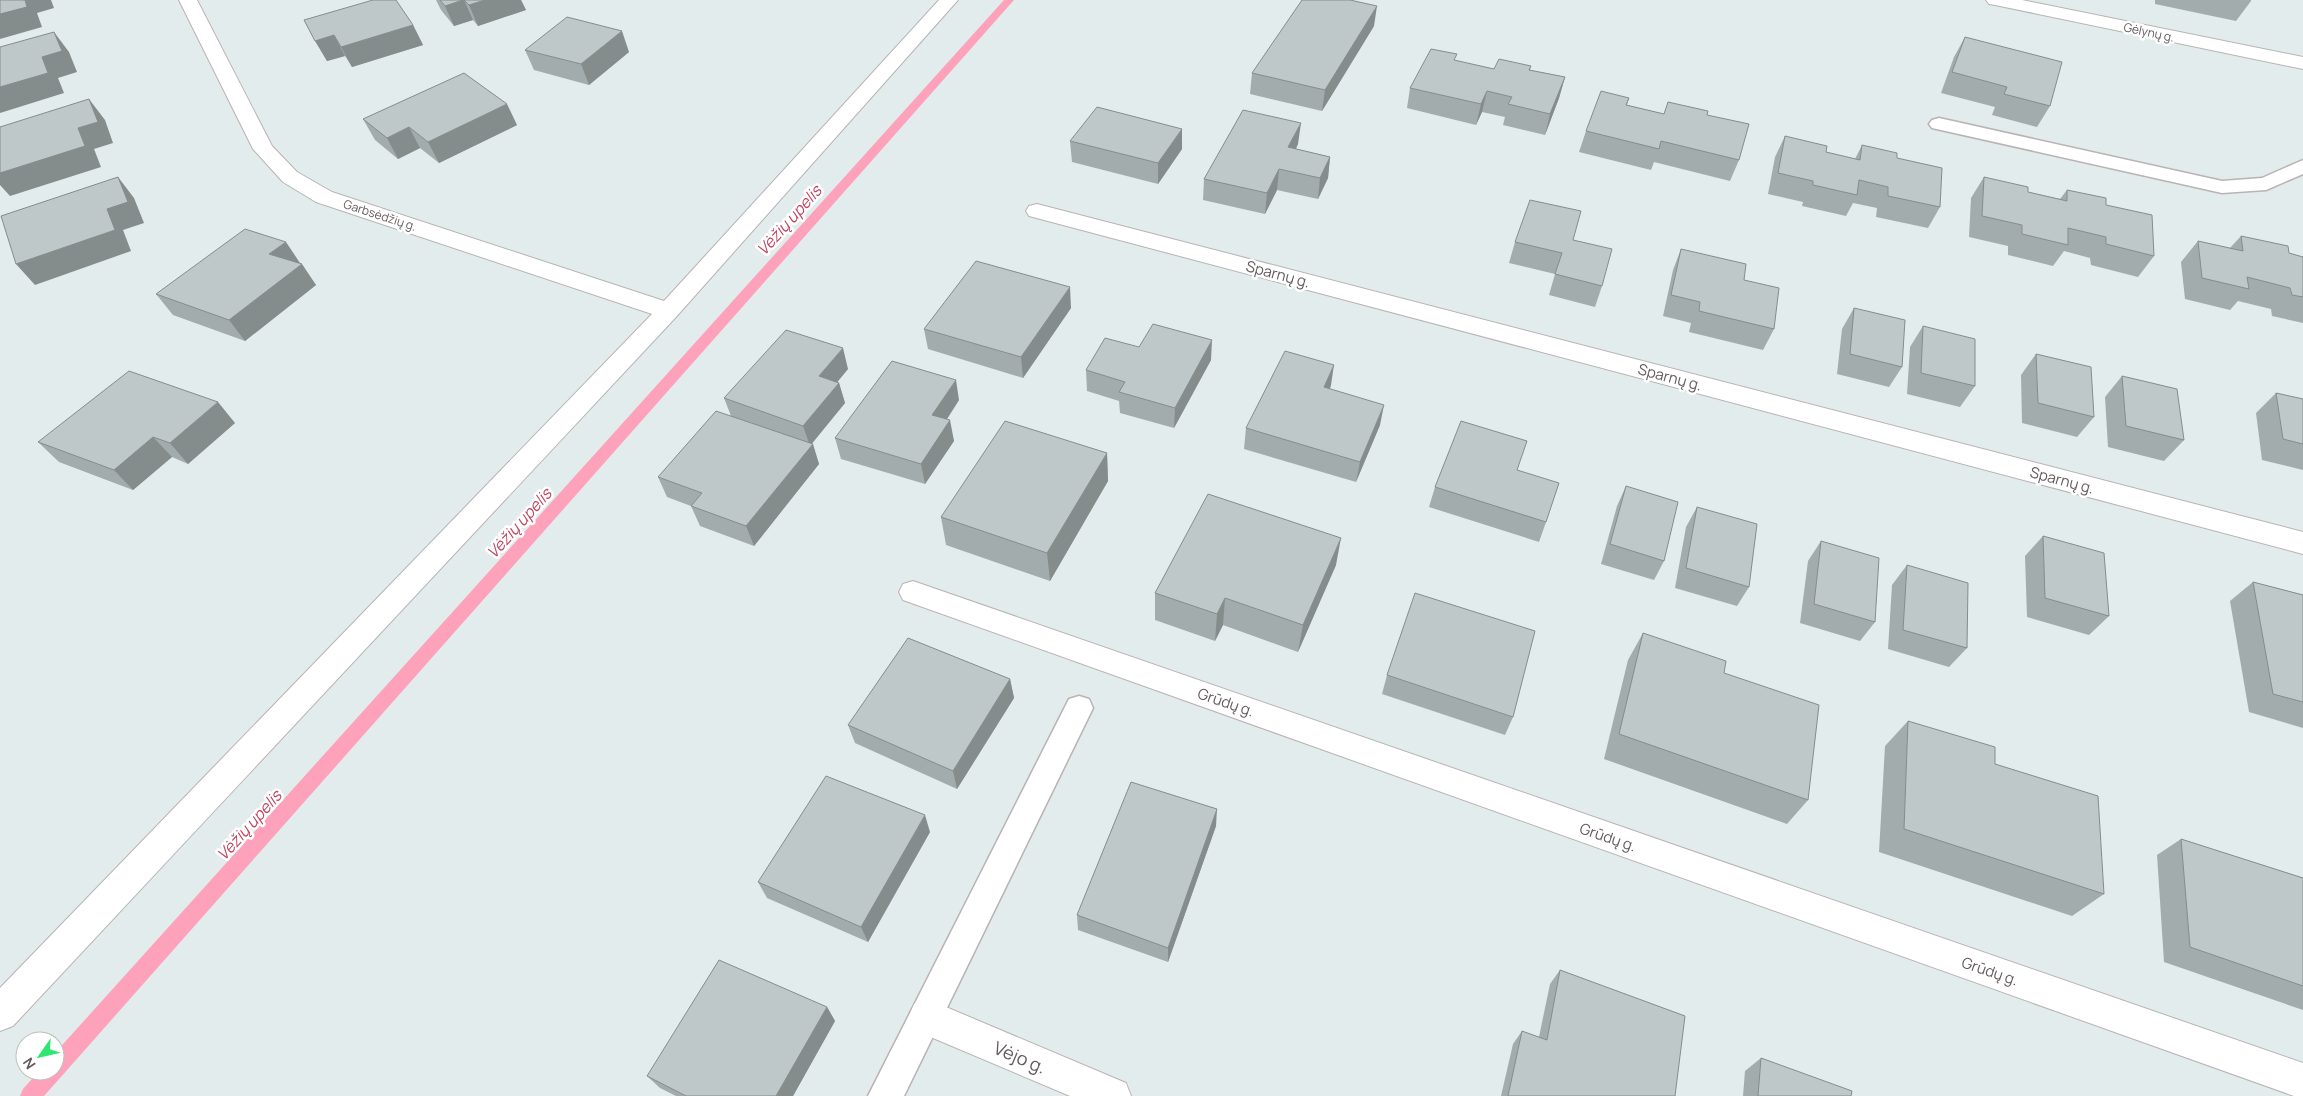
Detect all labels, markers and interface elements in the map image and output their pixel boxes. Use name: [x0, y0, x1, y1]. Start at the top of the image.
street label: Gėlynų g.: [2122, 18, 2176, 46]
water label: Vėžių upelis: [752, 179, 827, 260]
street label: Garbsėdžių g.: [341, 195, 419, 235]
street label: Sparnų g.: [1244, 255, 1312, 293]
street label: Sparnų g.: [1636, 358, 1704, 396]
street label: Sparnų g.: [2028, 461, 2096, 499]
water label: Vėžių upelis: [482, 482, 557, 563]
street label: Grūdų g.: [1195, 683, 1257, 721]
water label: Vėžių upelis: [212, 784, 287, 865]
street label: Grūdų g.: [1577, 818, 1639, 856]
street label: Grūdų g.: [1959, 952, 2021, 990]
north arrow: [15, 1031, 65, 1081]
street label: Vėjo g.: [990, 1035, 1050, 1079]
text: N: [18, 1054, 39, 1073]

